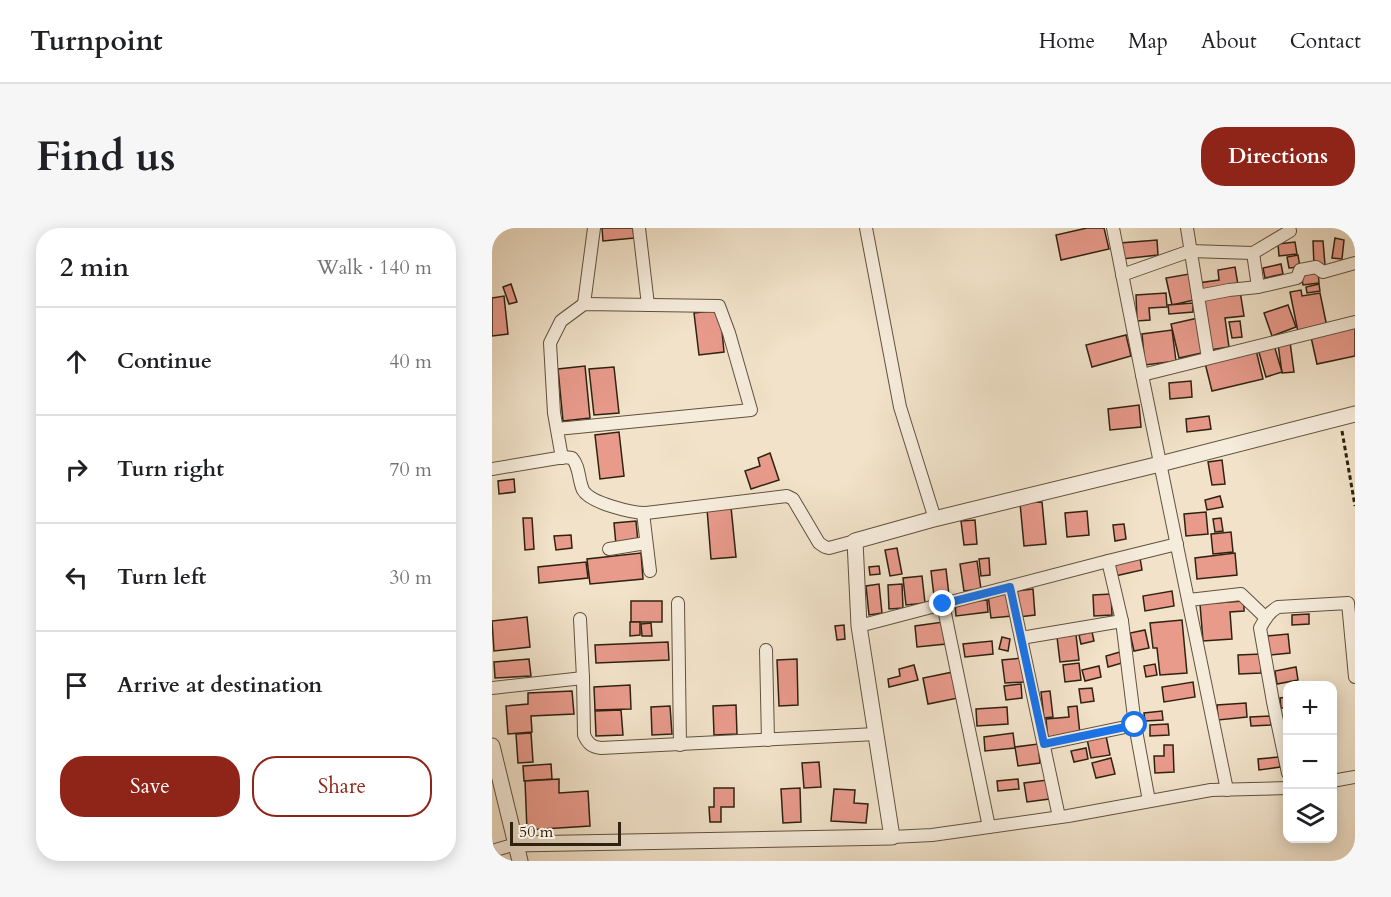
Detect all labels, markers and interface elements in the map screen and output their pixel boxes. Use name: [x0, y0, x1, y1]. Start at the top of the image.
text: Turnpoint: [30, 22, 163, 60]
text: Home: [1039, 27, 1095, 56]
text: Map: [1128, 27, 1168, 56]
text: About: [1201, 27, 1257, 56]
text: Contact: [1290, 27, 1361, 56]
button: Directions: [1201, 127, 1355, 186]
text: Find us: [36, 128, 176, 185]
text: 2 min: [60, 250, 129, 285]
text: Walk · 140 m: [317, 254, 432, 281]
icon: ahead: [60, 345, 93, 378]
text: Continue: [117, 346, 212, 376]
text: 40 m: [389, 348, 432, 375]
icon: right: [60, 453, 93, 486]
text: Turn right: [117, 454, 224, 484]
text: 70 m: [389, 456, 432, 483]
icon: left: [60, 561, 93, 594]
text: Turn left: [117, 562, 206, 592]
text: 30 m: [389, 564, 432, 591]
route end: [929, 590, 955, 616]
icon: arrive: [60, 669, 93, 702]
text: Arrive at destination: [117, 670, 322, 700]
map controls: [1283, 681, 1337, 843]
button: +: [1283, 681, 1337, 735]
route start: [1121, 711, 1147, 737]
button: −: [1283, 735, 1337, 789]
button: Save: [60, 756, 240, 817]
button: Share: [252, 756, 432, 817]
button: layers: [1283, 789, 1337, 843]
scale bar: [510, 819, 621, 846]
text: 50 m: [519, 821, 553, 843]

